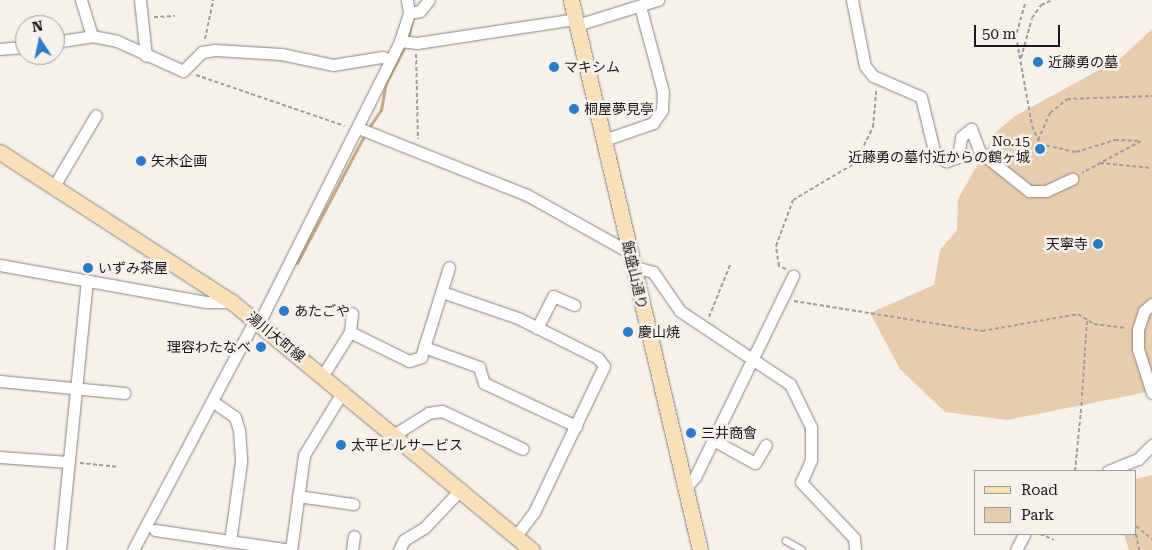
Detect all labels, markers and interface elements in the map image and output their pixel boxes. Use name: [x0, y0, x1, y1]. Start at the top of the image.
north arrow: [15, 15, 65, 65]
scale bar: [977, 15, 1063, 47]
text: N: [31, 17, 44, 35]
text: 50 m: [982, 25, 1016, 43]
place label: 近藤勇の墓: [1048, 54, 1118, 70]
marker: 近藤勇の墓: [1032, 56, 1044, 68]
place label: マキシム: [564, 59, 620, 75]
marker: マキシム: [548, 61, 560, 73]
place label: 桐屋夢見亭: [584, 101, 654, 117]
marker: 桐屋夢見亭: [568, 103, 580, 115]
place label: No.15 近藤勇の墓付近からの鶴ヶ城: [848, 133, 1030, 166]
marker: No.15 近藤勇の墓付近からの鶴ヶ城: [1034, 143, 1046, 155]
place label: 矢木企画: [151, 153, 207, 169]
marker: 矢木企画: [135, 155, 147, 167]
place label: 天寧寺: [1046, 236, 1088, 252]
marker: 天寧寺: [1092, 238, 1104, 250]
street label: 飯盛山通り: [619, 239, 651, 311]
place label: いずみ茶屋: [98, 260, 168, 276]
marker: いずみ茶屋: [82, 262, 94, 274]
place label: あたごや: [294, 303, 350, 319]
marker: あたごや: [278, 305, 290, 317]
street label: 湯川大町線: [244, 308, 308, 366]
place label: 慶山焼: [638, 324, 680, 340]
marker: 慶山焼: [622, 326, 634, 338]
place label: 理容わたなべ: [167, 339, 251, 355]
marker: 理容わたなべ: [255, 341, 267, 353]
place label: 三井商會: [701, 425, 757, 441]
marker: 三井商會: [685, 427, 697, 439]
place label: 太平ビルサービス: [351, 437, 463, 453]
marker: 太平ビルサービス: [335, 439, 347, 451]
legend: [974, 470, 1137, 535]
text: Road: [1021, 481, 1058, 499]
text: Park: [1021, 506, 1054, 524]

